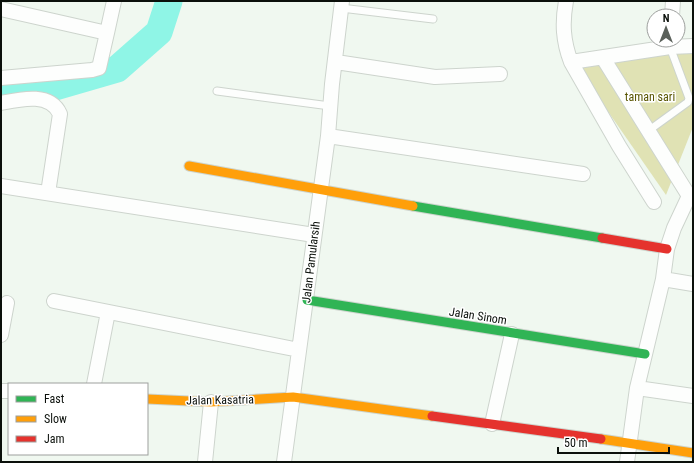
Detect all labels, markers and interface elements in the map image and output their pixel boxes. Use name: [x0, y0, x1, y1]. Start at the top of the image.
north arrow: [646, 8, 686, 48]
text: N: [663, 12, 670, 25]
park label: taman sari: [625, 90, 675, 104]
street label: Jalan Pamularsih: [299, 220, 323, 304]
street label: Jalan Sinom: [448, 305, 508, 327]
legend: [8, 383, 148, 455]
text: Fast: [44, 392, 65, 406]
street label: Jalan Kasatria: [186, 392, 254, 408]
text: Slow: [44, 412, 67, 426]
scale bar: [558, 429, 669, 455]
text: Jam: [44, 432, 65, 446]
text: 50 m: [564, 436, 588, 450]

